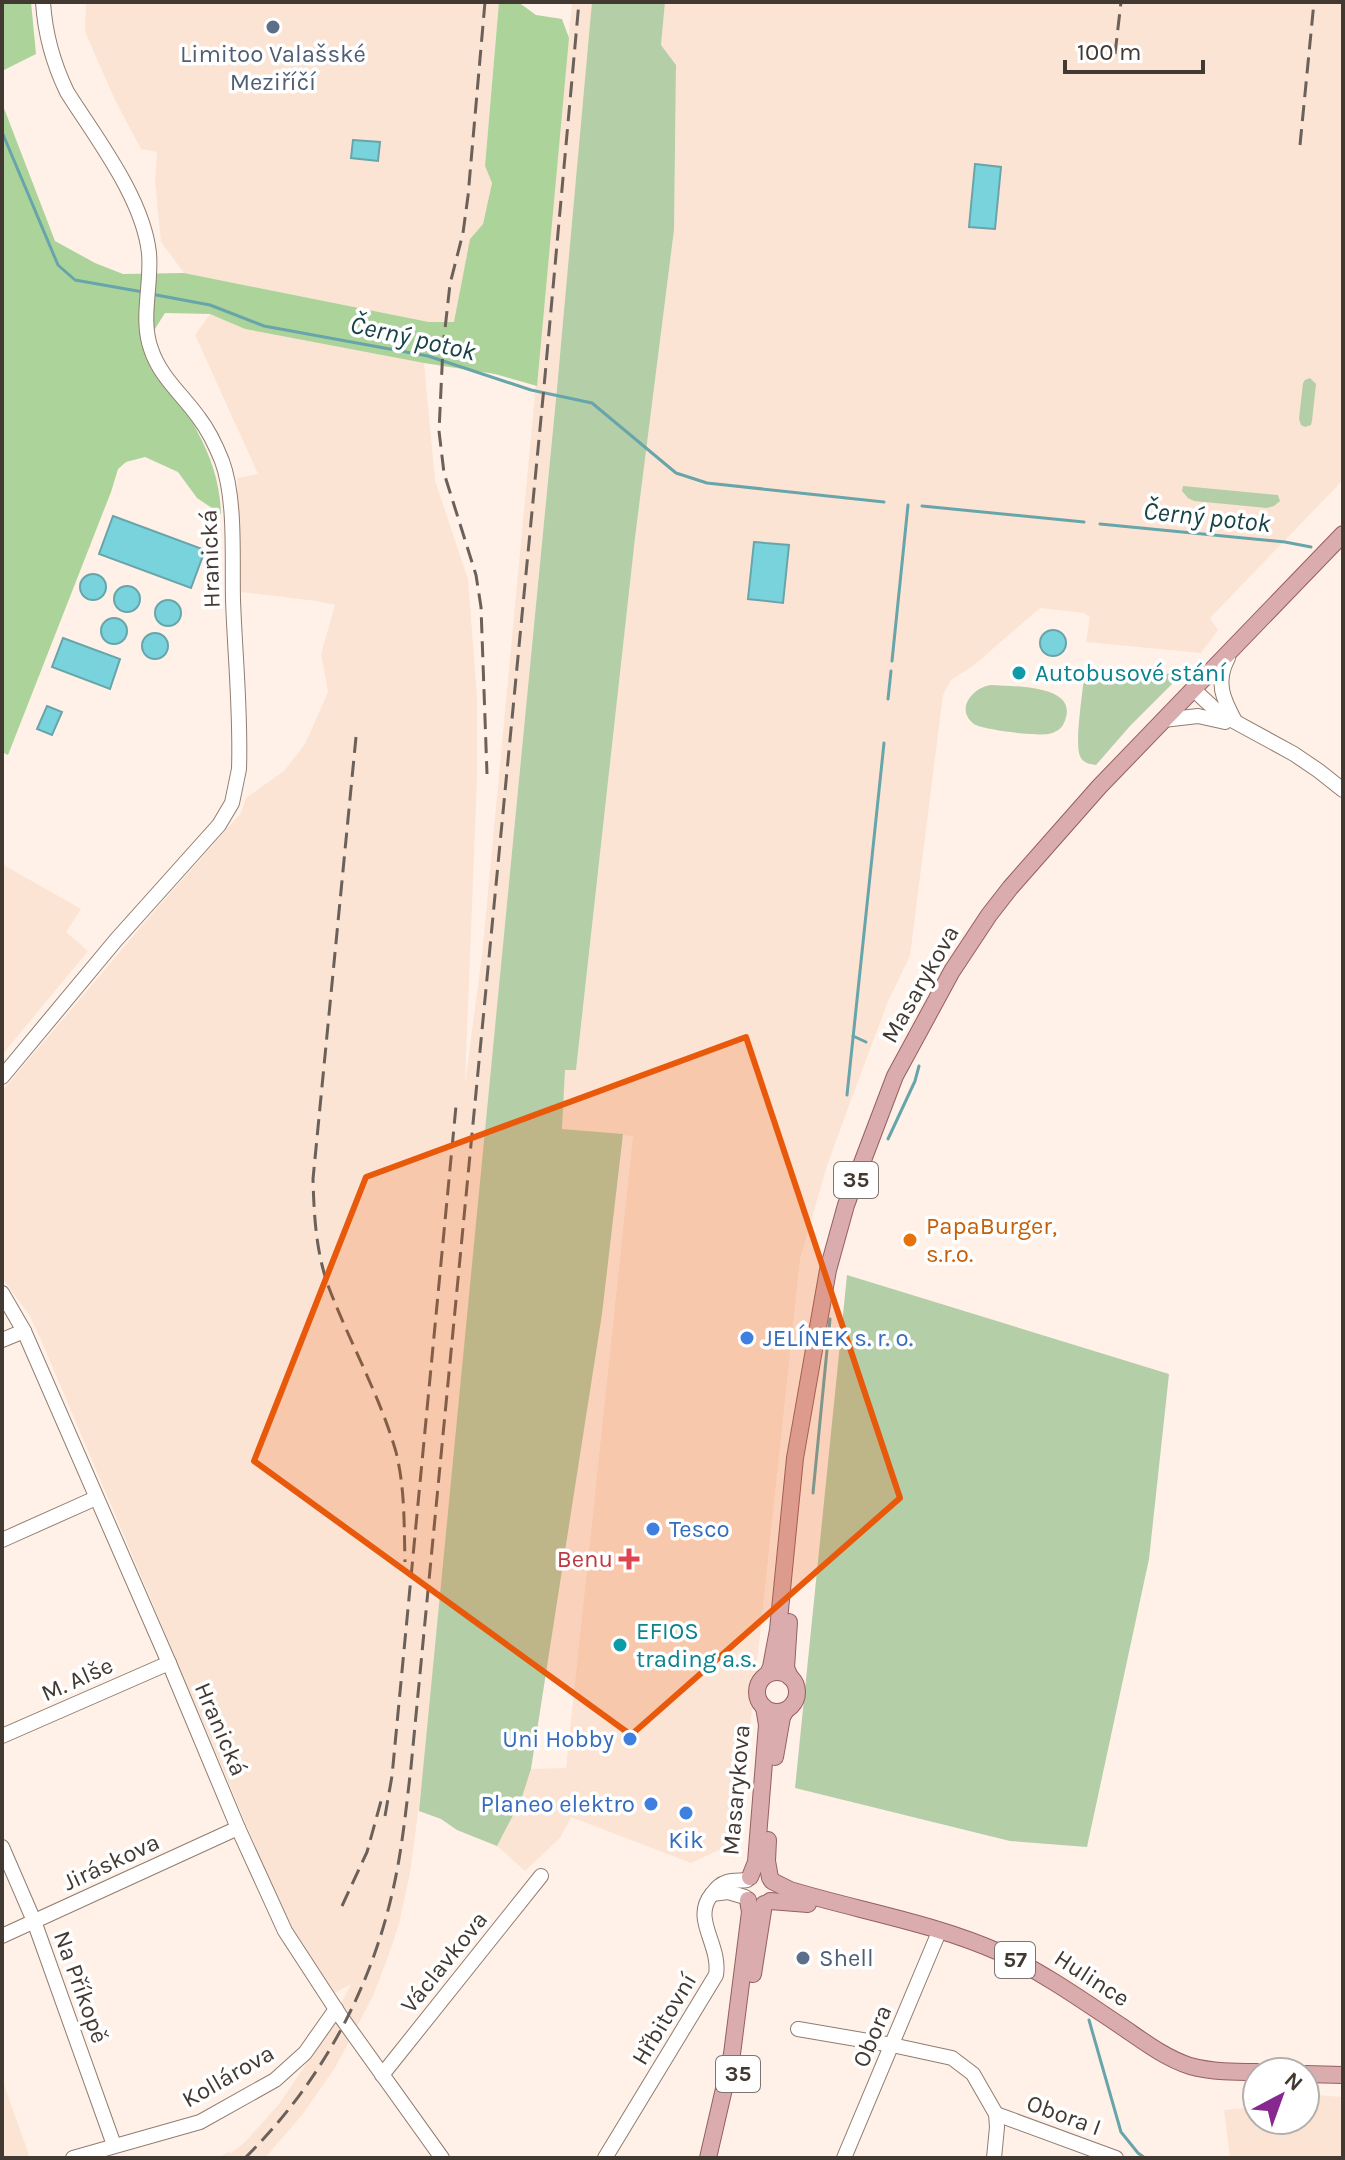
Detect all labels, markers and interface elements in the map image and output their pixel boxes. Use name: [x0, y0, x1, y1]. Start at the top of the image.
marker: Limitoo Valašské Meziříčí: [264, 18, 282, 36]
scale bar: [1065, 24, 1203, 74]
text: 100 m: [1077, 38, 1142, 66]
place label: Limitoo Valašské Meziříčí: [180, 40, 366, 96]
water label: Černý potok: [347, 308, 480, 368]
water label: Černý potok: [1142, 494, 1273, 539]
street label: Hranická: [194, 509, 226, 609]
place label: Autobusové stání: [1035, 659, 1227, 687]
marker: Autobusové stání: [1010, 664, 1028, 682]
street label: Masarykova: [875, 920, 965, 1048]
road number: 35: [834, 1162, 878, 1198]
place label: PapaBurger, s.r.o.: [926, 1212, 1057, 1268]
marker: PapaBurger, s.r.o.: [901, 1231, 919, 1249]
place label: JELÍNEK s. r. o.: [763, 1323, 913, 1352]
marker: JELÍNEK s. r. o.: [738, 1329, 756, 1347]
place label: Tesco: [669, 1515, 730, 1543]
marker: Tesco: [644, 1520, 662, 1538]
place label: Benu: [557, 1545, 613, 1573]
marker: Benu: [620, 1550, 638, 1568]
place label: EFIOS trading a.s.: [636, 1617, 756, 1673]
marker: EFIOS trading a.s.: [611, 1636, 629, 1654]
street label: M. Alše: [37, 1651, 117, 1707]
street label: Hranická: [189, 1678, 253, 1780]
street label: Masarykova: [716, 1723, 756, 1857]
place label: Uni Hobby: [502, 1725, 614, 1753]
marker: Uni Hobby: [621, 1730, 639, 1748]
place label: Planeo elektro: [480, 1790, 635, 1818]
marker: Planeo elektro: [642, 1795, 660, 1813]
marker: Kik: [677, 1804, 695, 1822]
place label: Kik: [668, 1826, 704, 1854]
street label: Jiráskova: [58, 1827, 164, 1897]
street label: Václavkova: [395, 1906, 493, 2018]
street label: Na Příkopě: [48, 1927, 114, 2047]
road number: 57: [995, 1942, 1035, 1978]
street label: Hulince: [1049, 1943, 1135, 2013]
place label: Shell: [819, 1944, 874, 1972]
marker: Shell: [794, 1949, 812, 1967]
street label: Hřbitovní: [626, 1967, 703, 2070]
street label: Obora: [846, 2001, 898, 2071]
street label: Kollárova: [177, 2039, 279, 2113]
road number: 35: [716, 2056, 760, 2092]
north arrow: [1241, 2056, 1321, 2136]
text: N: [1279, 2067, 1308, 2097]
street label: Obora I: [1023, 2089, 1105, 2141]

